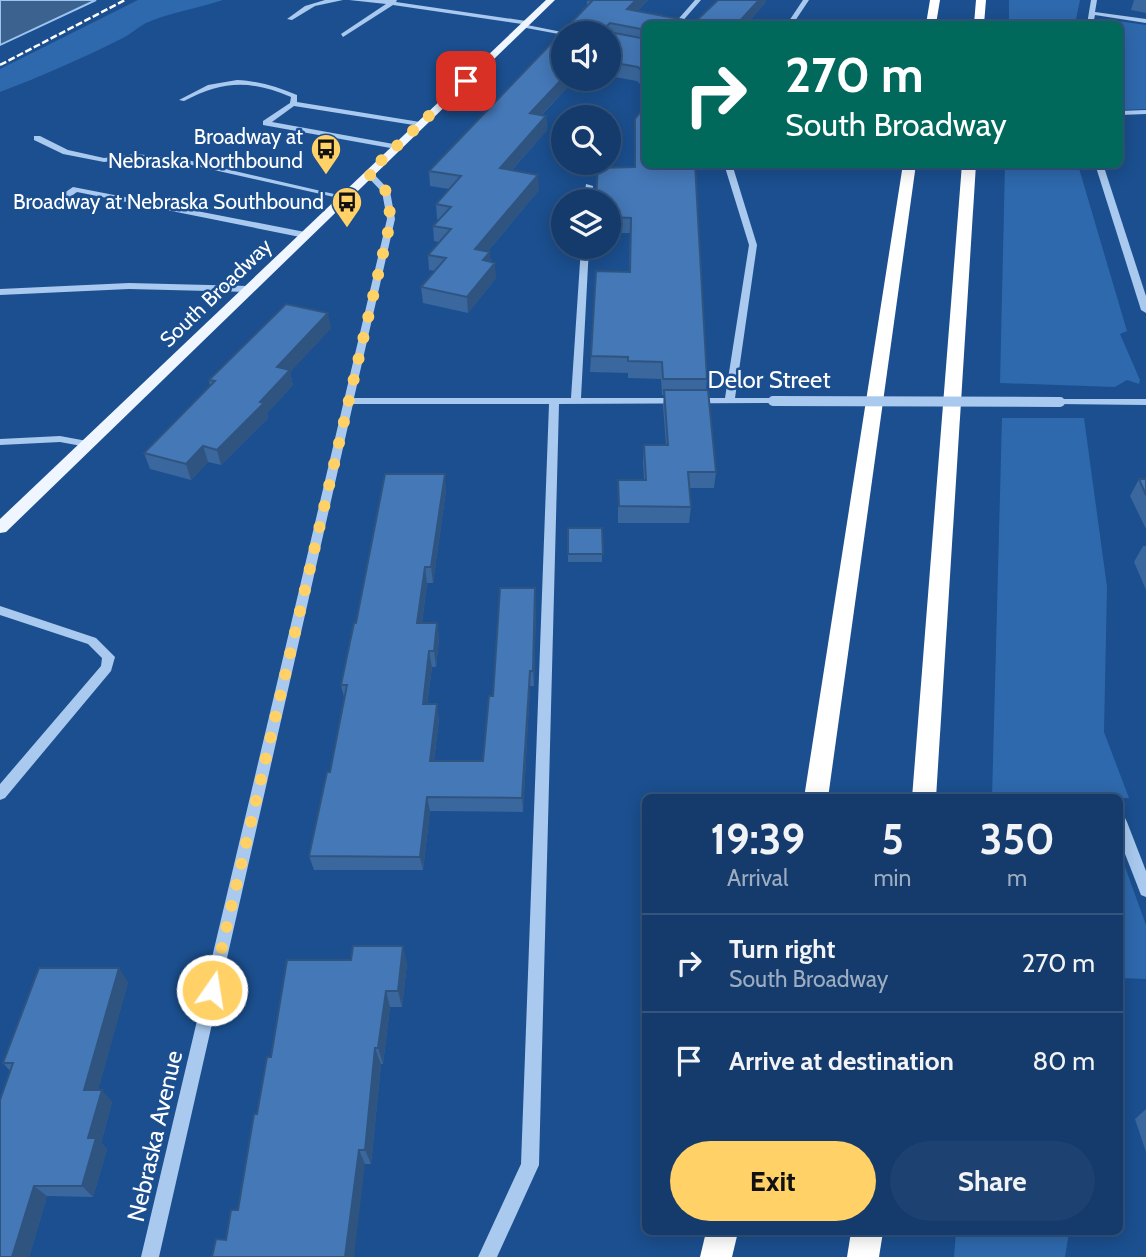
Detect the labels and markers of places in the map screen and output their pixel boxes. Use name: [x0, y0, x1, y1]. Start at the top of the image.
pin: [436, 51, 496, 111]
place label: Broadway at Nebraska Northbound: [108, 124, 303, 173]
bus stop icon: Broadway at Nebraska Northbound: [309, 132, 343, 176]
bus stop icon: Broadway at Nebraska Southbound: [330, 185, 364, 229]
place label: Broadway at Nebraska Southbound: [13, 189, 324, 214]

